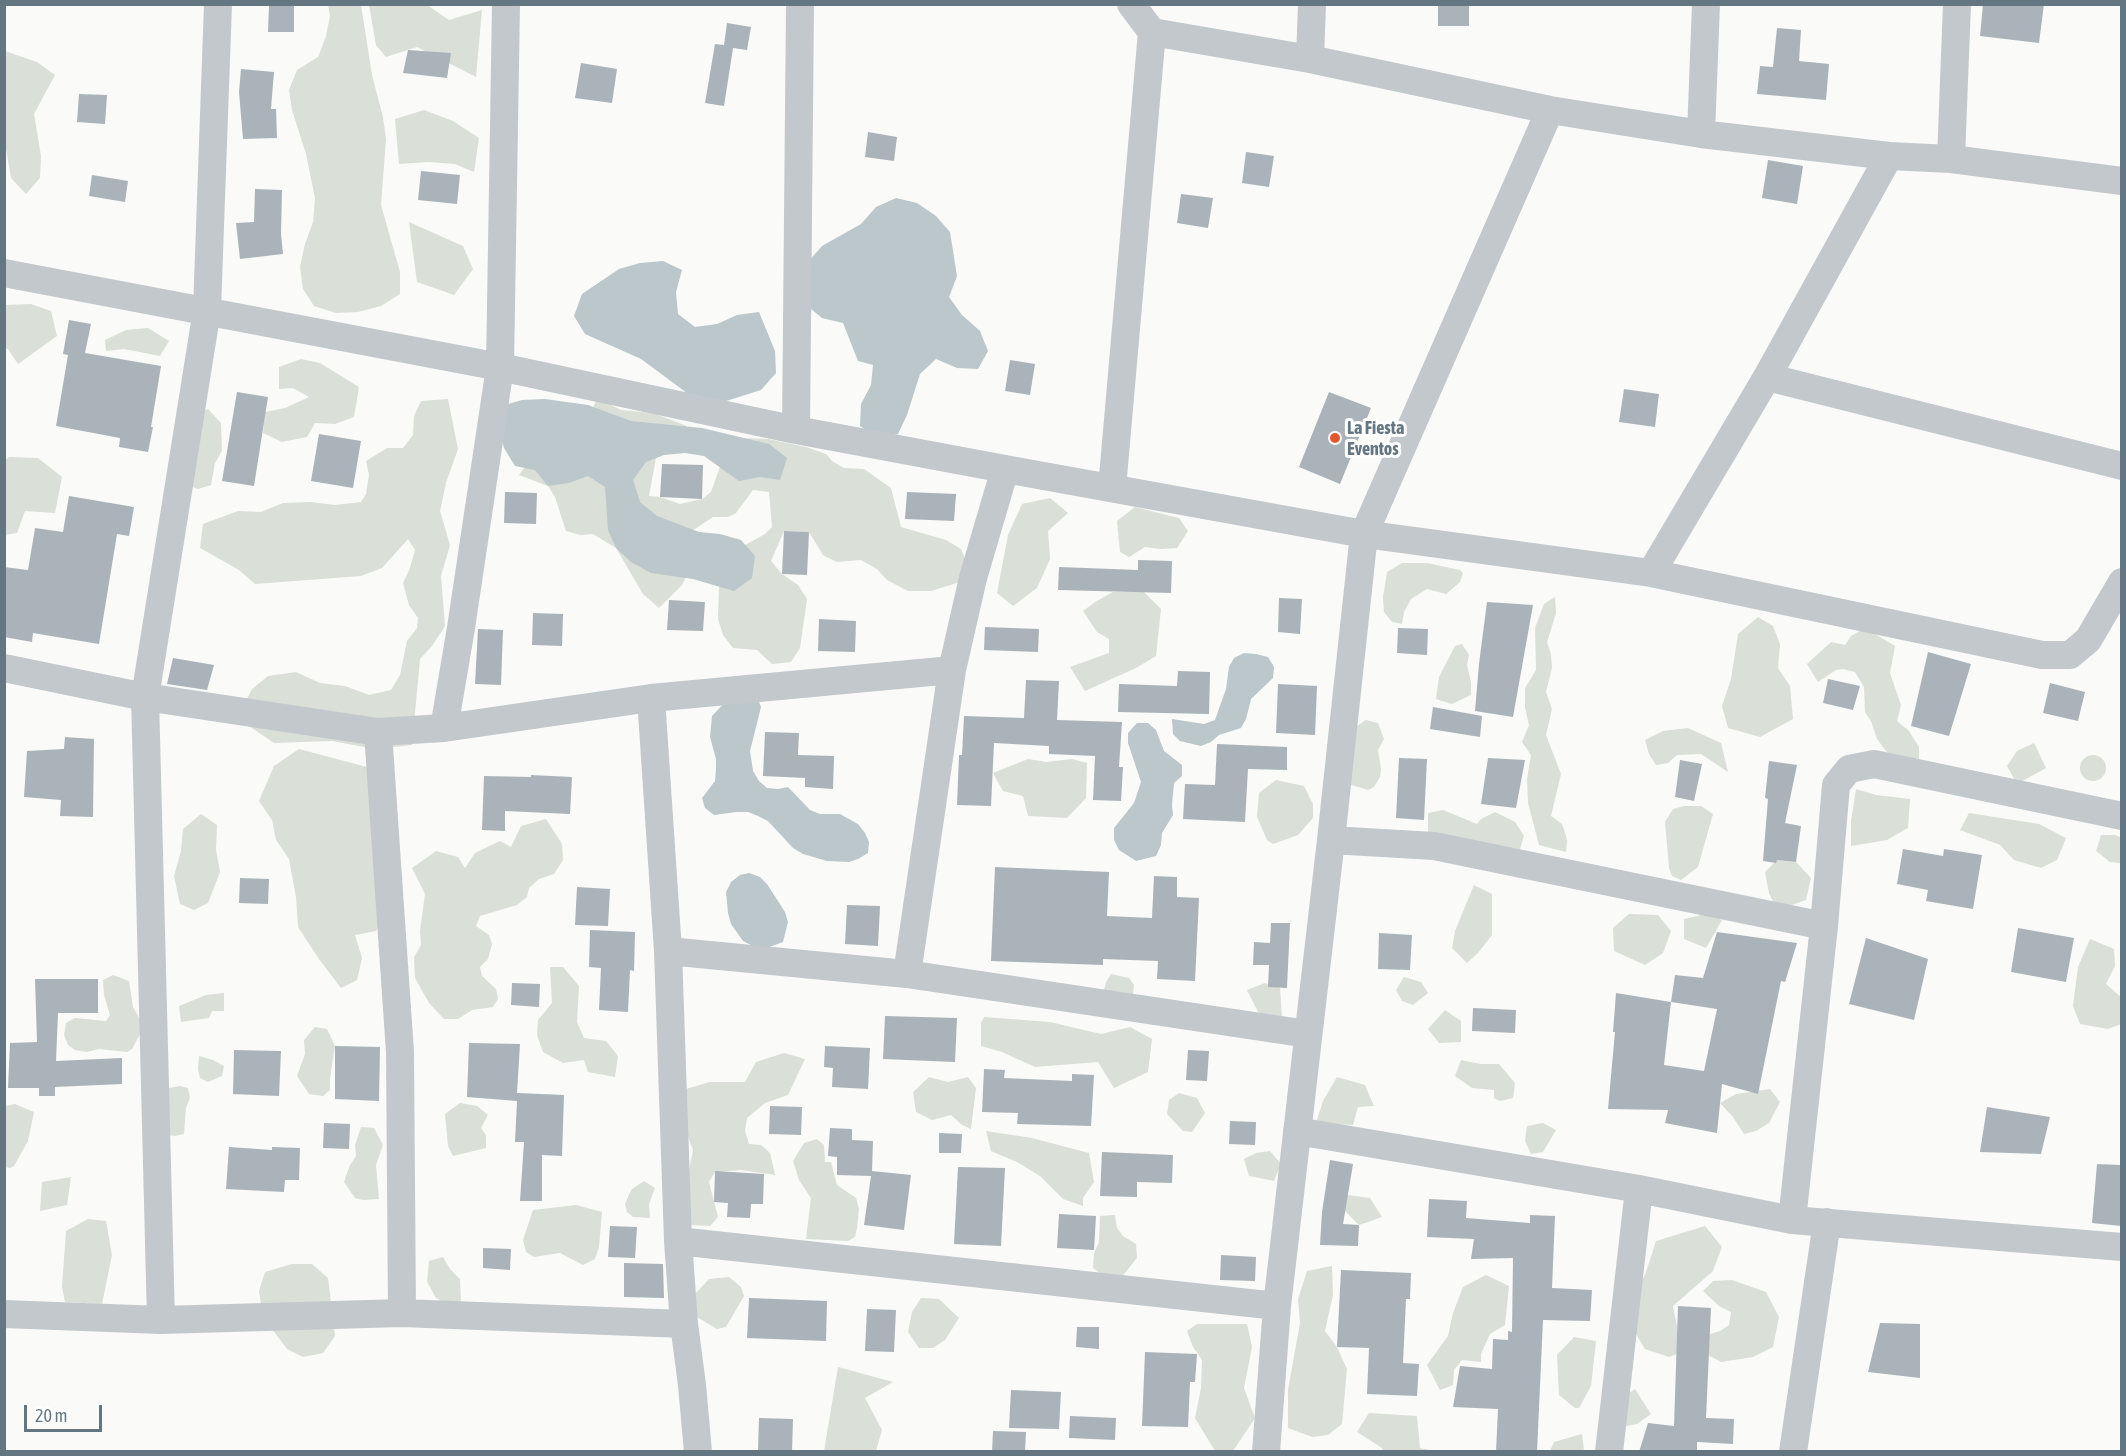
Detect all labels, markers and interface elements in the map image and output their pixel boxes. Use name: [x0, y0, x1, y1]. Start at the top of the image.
place label: La Fiesta Eventos: [1347, 417, 1404, 460]
marker: La Fiesta Eventos: [1328, 431, 1342, 445]
scale bar: [27, 1393, 105, 1431]
text: 20 m: [35, 1405, 67, 1426]

